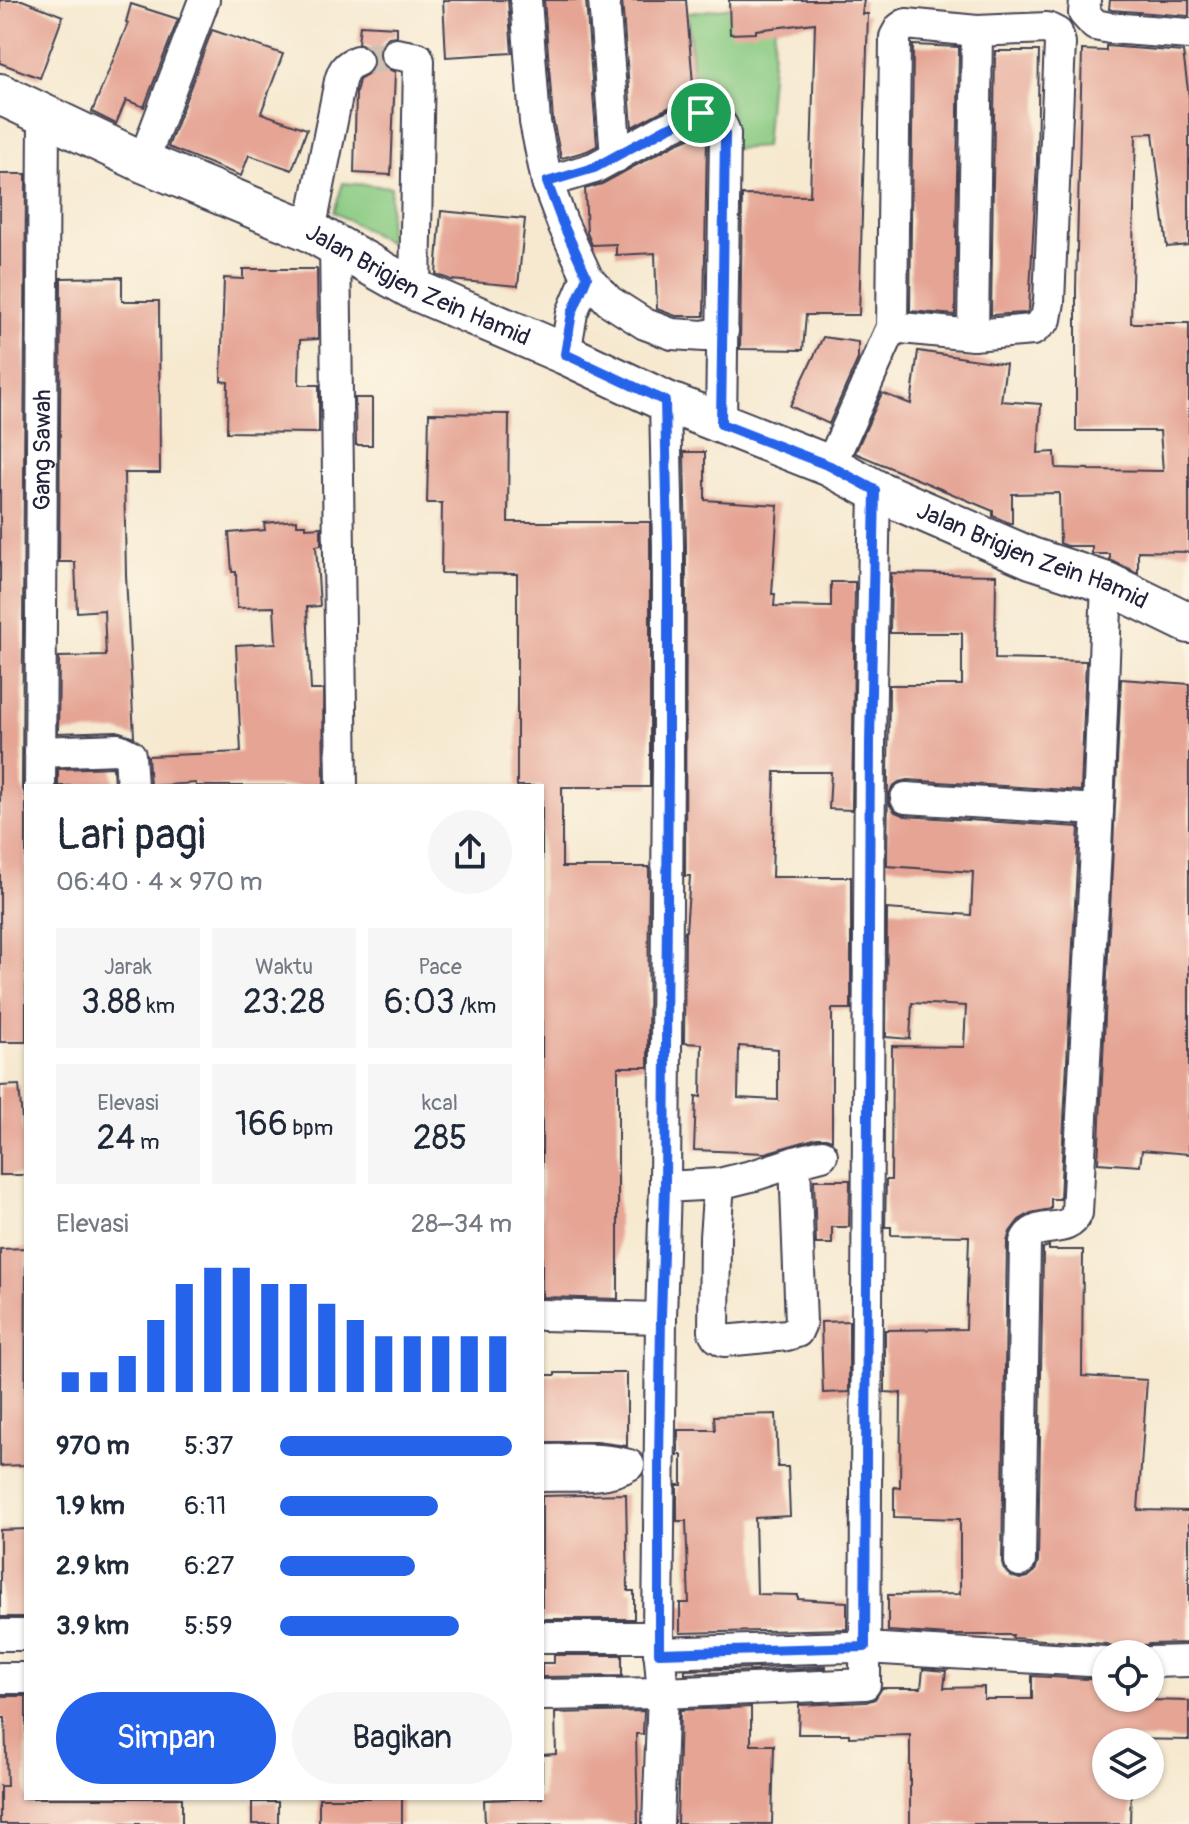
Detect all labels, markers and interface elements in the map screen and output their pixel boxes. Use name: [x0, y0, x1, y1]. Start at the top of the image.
pin: [667, 79, 735, 147]
icon: arrive: [679, 91, 723, 135]
street label: Jalan Brigjen Zein Hamid: [301, 218, 534, 352]
street label: Gang Sawah: [28, 389, 57, 511]
street label: Jalan Brigjen Zein Hamid: [912, 496, 1152, 616]
text: Lari pagi: [56, 808, 206, 863]
button: share: [428, 810, 512, 894]
text: 06:40 · 4 × 970 m: [56, 866, 263, 898]
text: Jarak: [104, 953, 152, 981]
text: Waktu: [255, 953, 313, 981]
text: Pace: [418, 953, 462, 981]
text: 3.88: [81, 981, 142, 1024]
text: 23:28: [243, 981, 325, 1024]
text: 6:03: [384, 981, 455, 1024]
text: km: [142, 992, 175, 1020]
text: /km: [455, 992, 496, 1020]
text: Elevasi: [97, 1089, 159, 1117]
text: kcal: [422, 1089, 458, 1117]
text: 166: [235, 1103, 288, 1146]
text: bpm: [288, 1114, 333, 1142]
text: 24: [96, 1117, 135, 1160]
text: 285: [413, 1117, 467, 1160]
text: m: [135, 1128, 160, 1156]
text: Elevasi: [56, 1208, 129, 1240]
text: 28–34 m: [411, 1208, 512, 1240]
text: 970 m: [56, 1430, 130, 1462]
text: 5:37: [184, 1430, 233, 1462]
text: 1.9 km: [56, 1490, 125, 1522]
text: 6:11: [184, 1490, 226, 1522]
text: 2.9 km: [56, 1550, 129, 1582]
text: 6:27: [184, 1550, 234, 1582]
text: 3.9 km: [56, 1610, 129, 1642]
text: 5:59: [184, 1610, 233, 1642]
map controls: [1092, 1640, 1164, 1800]
button: locate: [1092, 1640, 1164, 1712]
button: Simpan: [56, 1692, 276, 1784]
button: Bagikan: [292, 1692, 512, 1784]
button: layers: [1092, 1728, 1164, 1800]

